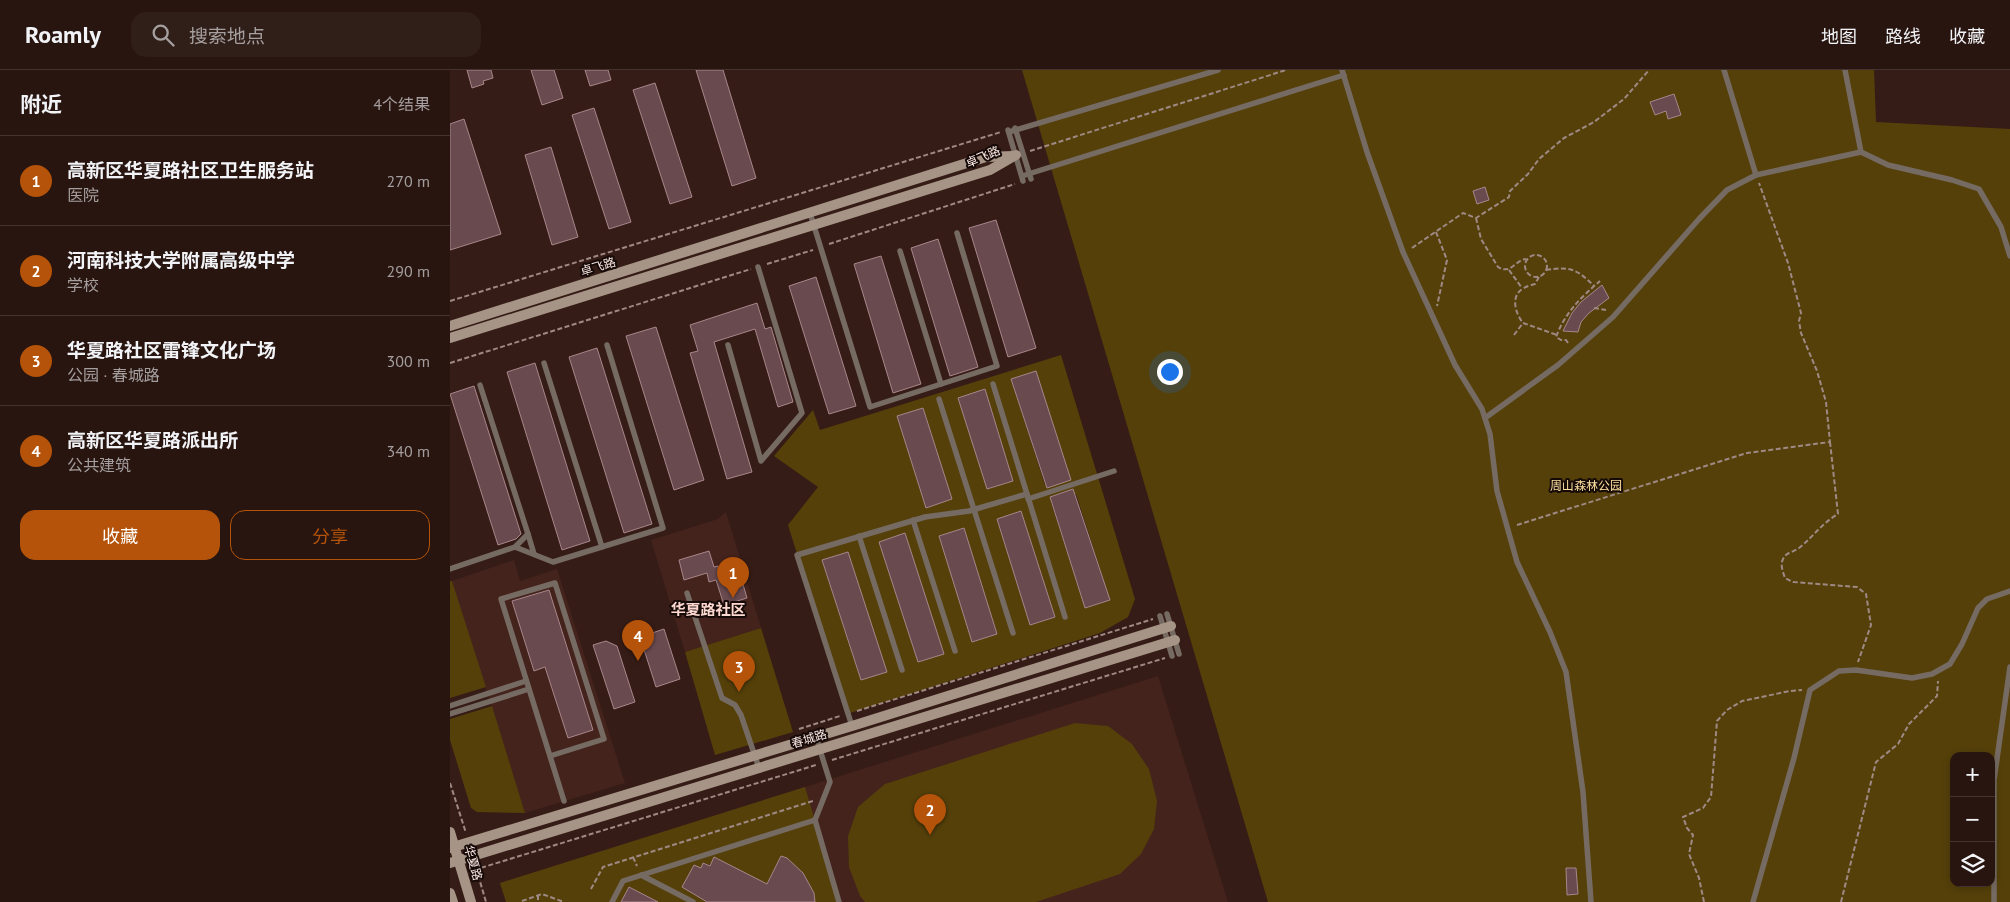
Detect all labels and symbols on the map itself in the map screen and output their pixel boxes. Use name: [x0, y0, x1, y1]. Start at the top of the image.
street label: 卓飞路: [963, 143, 1002, 170]
street label: 卓飞路: [578, 254, 617, 279]
your location: [1157, 359, 1183, 385]
park label: 周山森林公园: [1550, 478, 1622, 493]
pin: 1: [717, 557, 749, 598]
district label: 华夏路社区: [670, 600, 746, 619]
pin: 4: [622, 620, 654, 661]
pin: 3: [723, 651, 755, 692]
street label: 春城路: [789, 726, 828, 751]
pin: 2: [914, 794, 946, 835]
street label: 华夏路: [461, 843, 486, 882]

